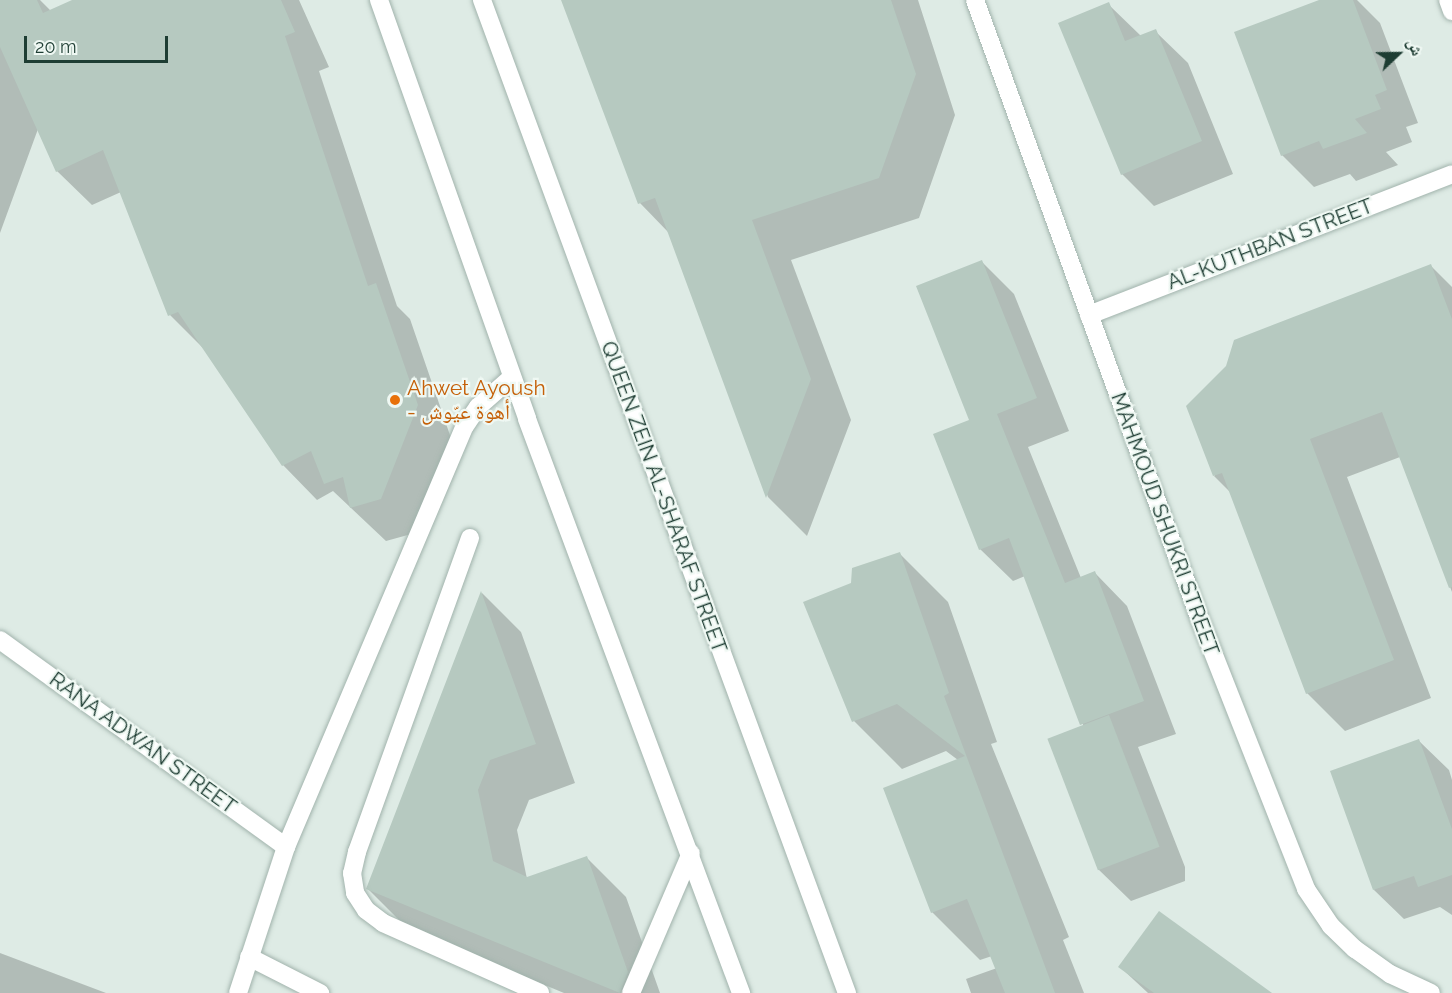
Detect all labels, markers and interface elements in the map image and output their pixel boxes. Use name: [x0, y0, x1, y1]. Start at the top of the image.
scale bar: [27, 24, 171, 62]
north arrow: [1368, 24, 1428, 84]
text: 20 m: [35, 36, 77, 57]
text: ش: [1403, 36, 1427, 58]
street label: AL-KUTHBAN STREET: [1163, 193, 1377, 295]
street label: QUEEN ZEIN AL-SHARAF STREET: [596, 337, 732, 657]
place label: Ahwet Ayoush - أهوة عيّوش: [407, 375, 546, 425]
street label: MAHMOUD SHUKRI STREET: [1106, 389, 1224, 659]
marker: Ahwet Ayoush - أهوة عيّوش: [388, 393, 402, 407]
street label: RANA ADWAN STREET: [44, 666, 242, 820]

